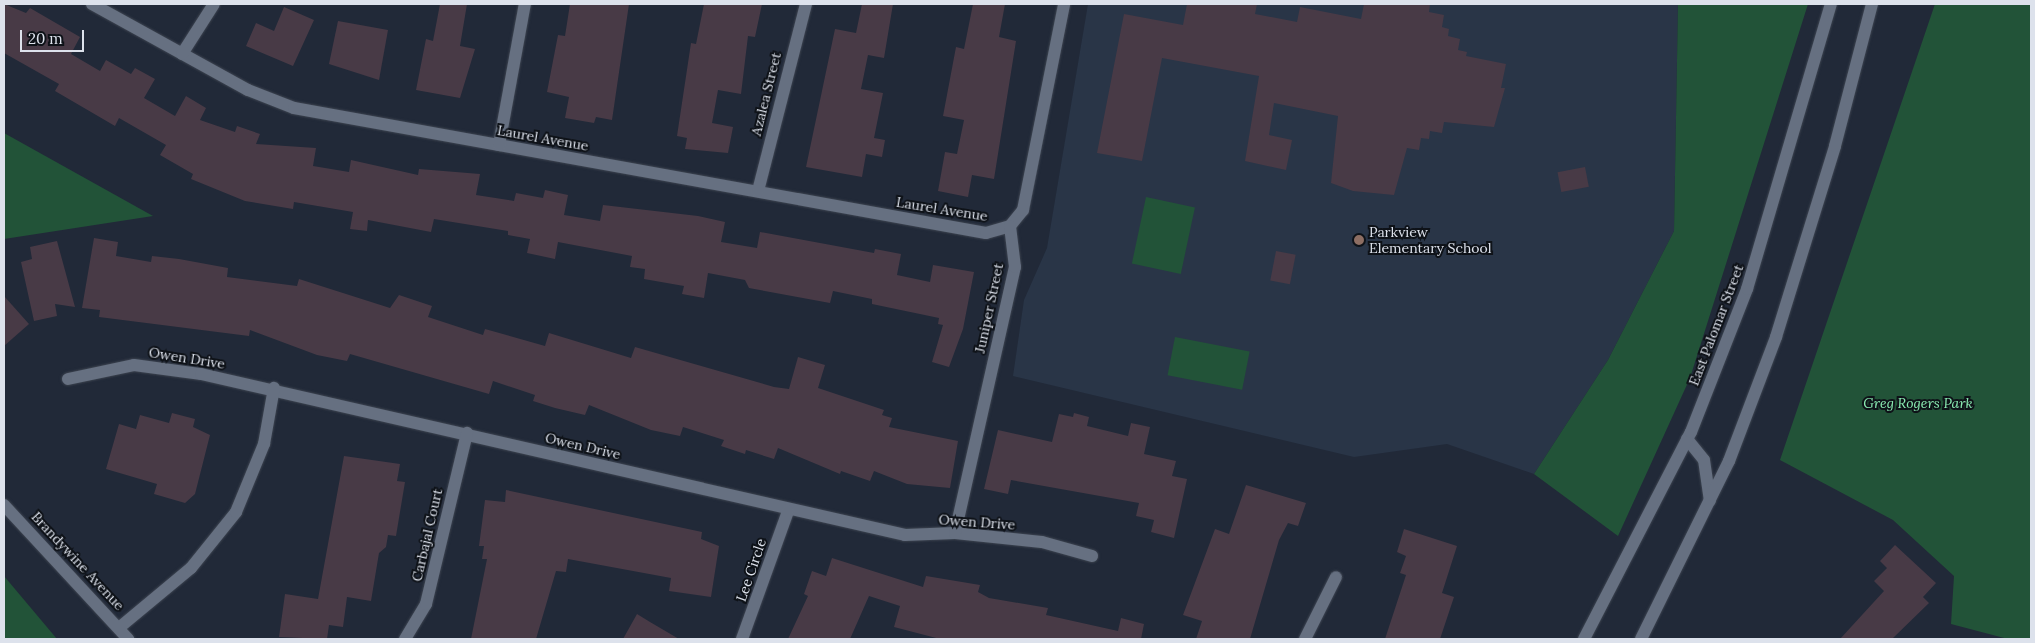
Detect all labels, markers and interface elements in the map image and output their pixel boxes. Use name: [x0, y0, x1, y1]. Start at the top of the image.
scale bar: [22, 20, 86, 52]
text: 20 m: [28, 29, 63, 48]
street label: Azalea Street: [748, 50, 784, 138]
street label: Laurel Avenue: [496, 122, 590, 154]
street label: Laurel Avenue: [895, 193, 989, 225]
place label: Parkview Elementary School: [1369, 224, 1492, 256]
marker: Parkview Elementary School: [1353, 234, 1365, 246]
street label: Juniper Street: [971, 262, 1007, 354]
street label: East Palomar Street: [1685, 262, 1747, 388]
street label: Owen Drive: [148, 344, 226, 372]
park label: Greg Rogers Park: [1863, 395, 1973, 411]
street label: Owen Drive: [544, 429, 622, 463]
street label: Carbajal Court: [408, 487, 446, 583]
street label: Brandywine Avenue: [28, 508, 128, 614]
street label: Owen Drive: [938, 511, 1016, 533]
street label: Lee Circle: [732, 536, 770, 604]

